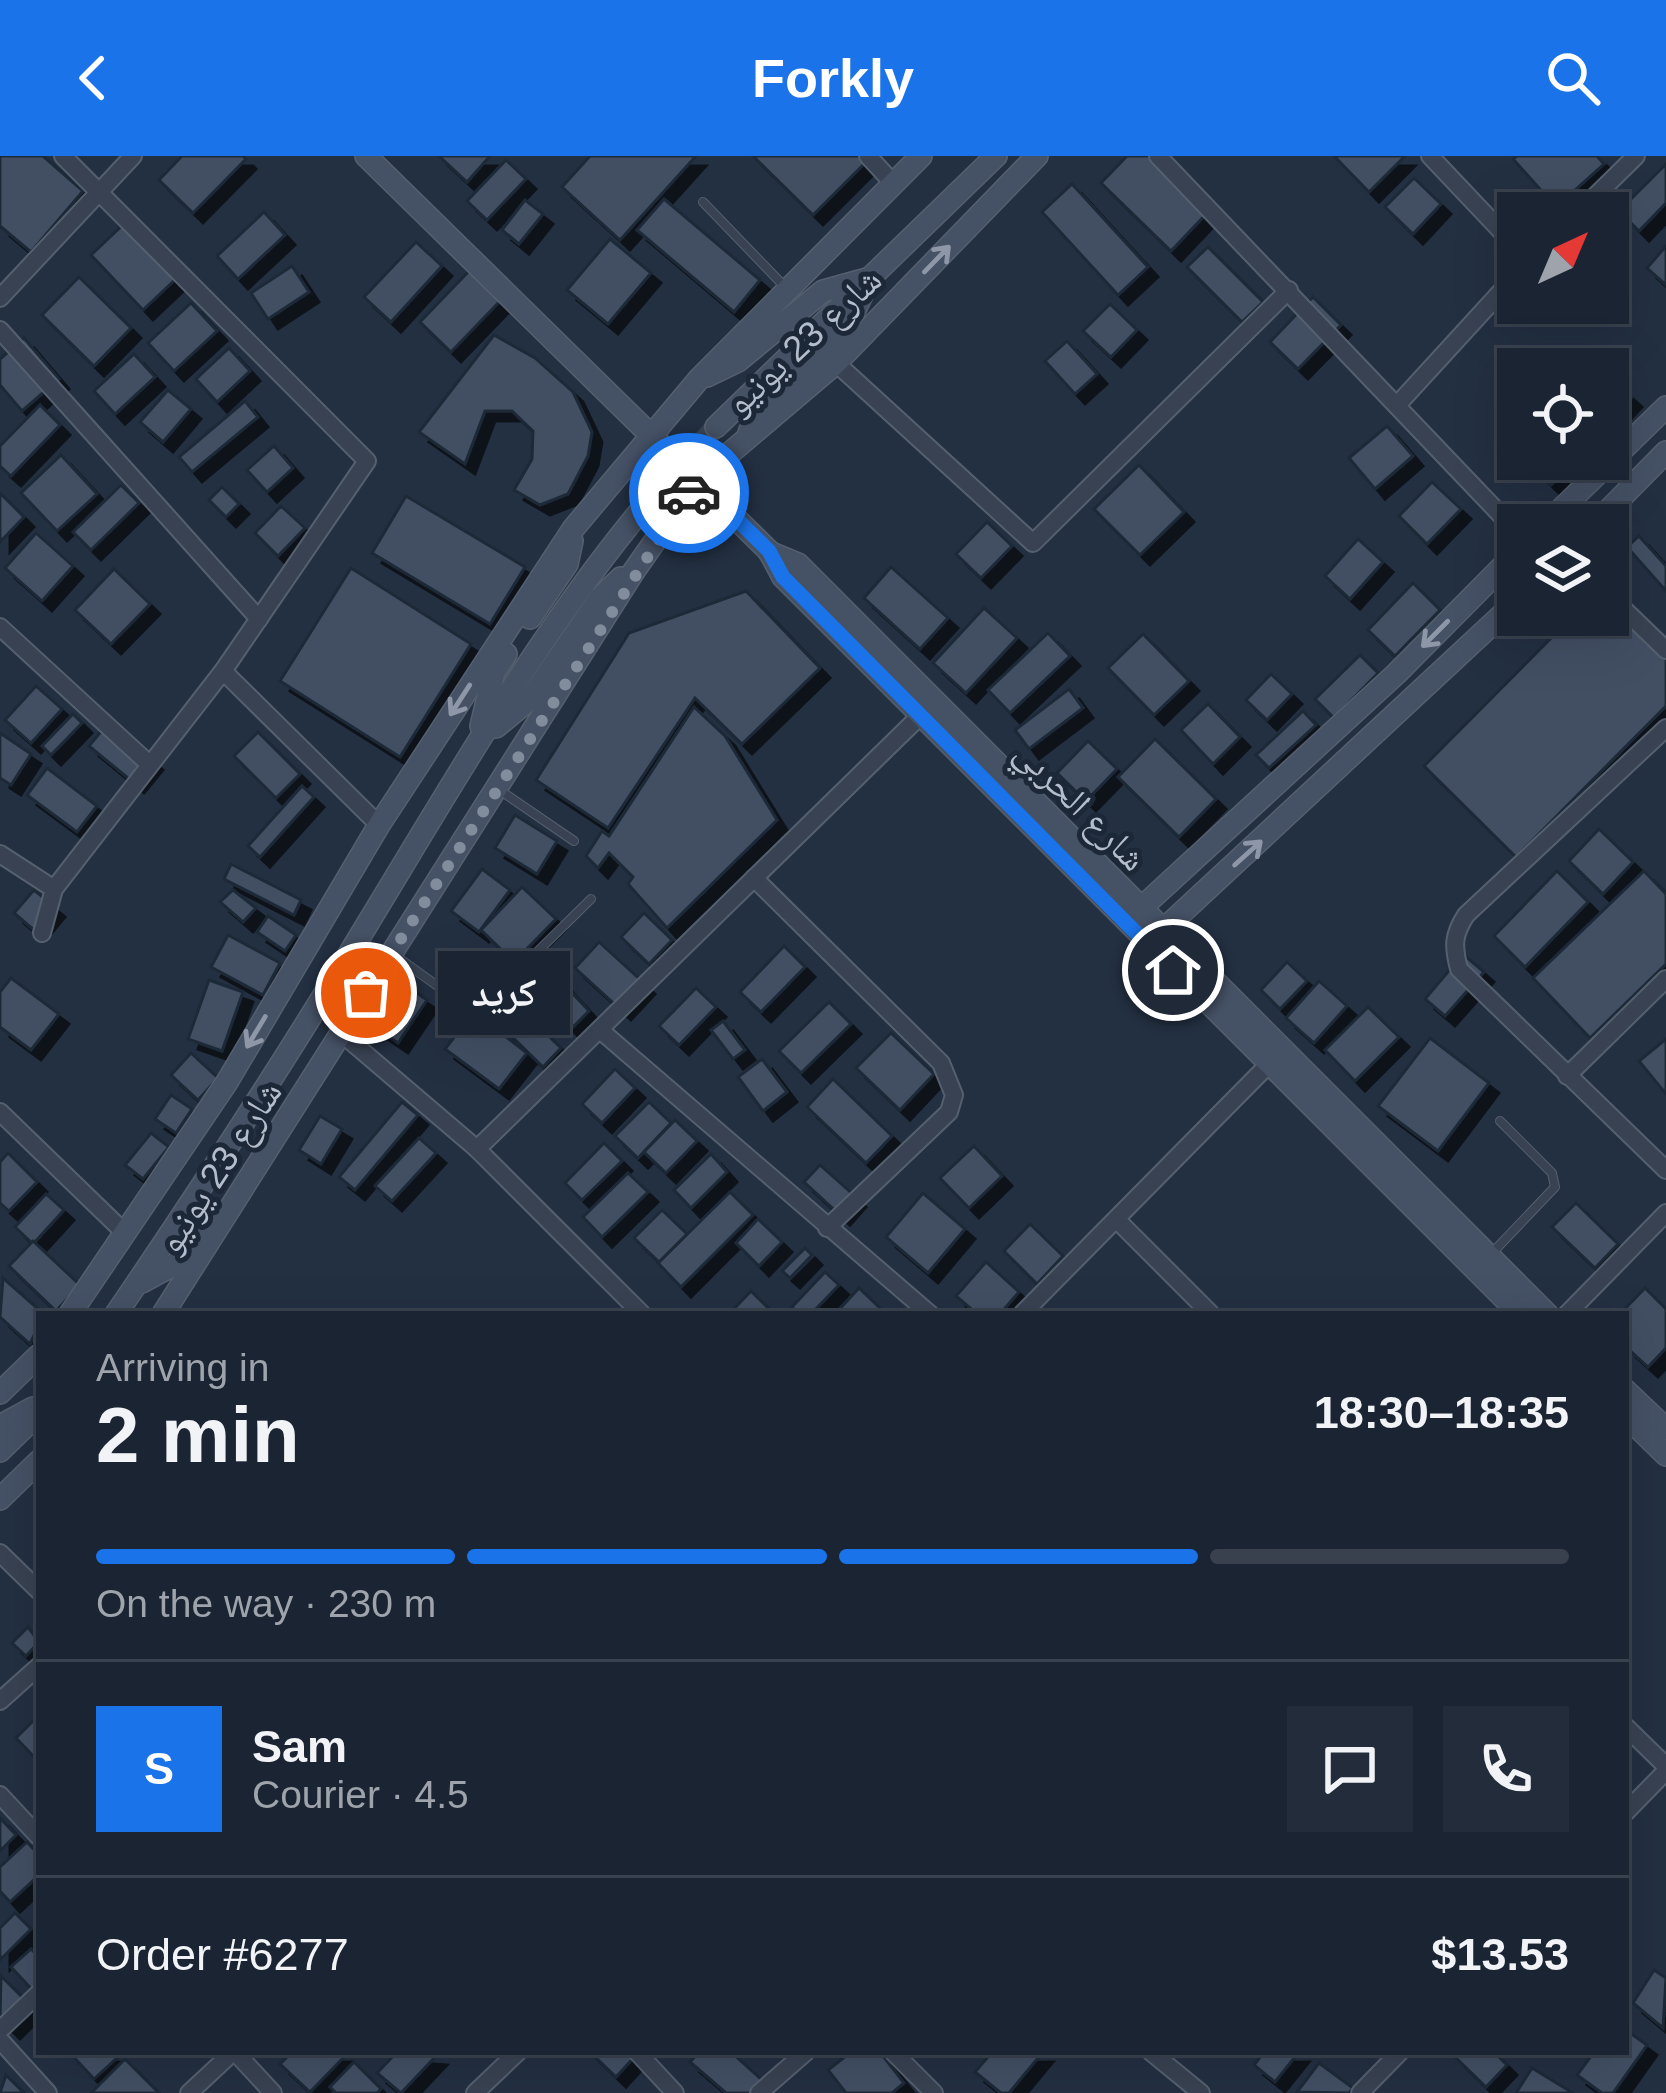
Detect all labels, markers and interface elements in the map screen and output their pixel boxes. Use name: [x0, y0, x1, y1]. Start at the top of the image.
icon: back: [60, 45, 126, 111]
icon: search: [1540, 45, 1606, 111]
text: Forkly: [752, 48, 914, 108]
north arrow: [1497, 192, 1629, 324]
map controls: [1497, 192, 1629, 636]
one-way arrow: [922, 245, 951, 274]
street label: شارع 23 يونيو: [717, 259, 891, 425]
button: locate: [1497, 348, 1629, 480]
courier: [629, 433, 749, 553]
icon: car: [656, 460, 722, 526]
button: layers: [1497, 504, 1629, 636]
one-way arrow: [1422, 619, 1450, 648]
one-way arrow: [447, 682, 472, 716]
street label: شارع الحربي: [1001, 731, 1155, 885]
one-way arrow: [1232, 840, 1262, 867]
pin: [1122, 919, 1224, 1021]
icon: home: [1140, 937, 1206, 1003]
pin: [315, 942, 417, 1044]
callout: كريد: [438, 951, 570, 1035]
icon: bag: [333, 960, 399, 1026]
text: كريد: [472, 971, 536, 1014]
one-way arrow: [244, 1014, 268, 1048]
street label: شارع 23 يونيو: [148, 1073, 292, 1262]
text: Arriving in: [96, 1346, 269, 1389]
text: 18:30–18:35: [1314, 1387, 1569, 1438]
text: 2 min: [96, 1391, 300, 1479]
text: On the way · 230 m: [96, 1582, 436, 1625]
button: chat: [1287, 1706, 1413, 1832]
button: phone: [1443, 1706, 1569, 1832]
text: Sam: [252, 1721, 347, 1772]
text: S: [144, 1743, 174, 1794]
text: Courier · 4.5: [252, 1773, 469, 1816]
text: Order #6277: [96, 1929, 349, 1980]
text: $13.53: [1431, 1929, 1569, 1980]

